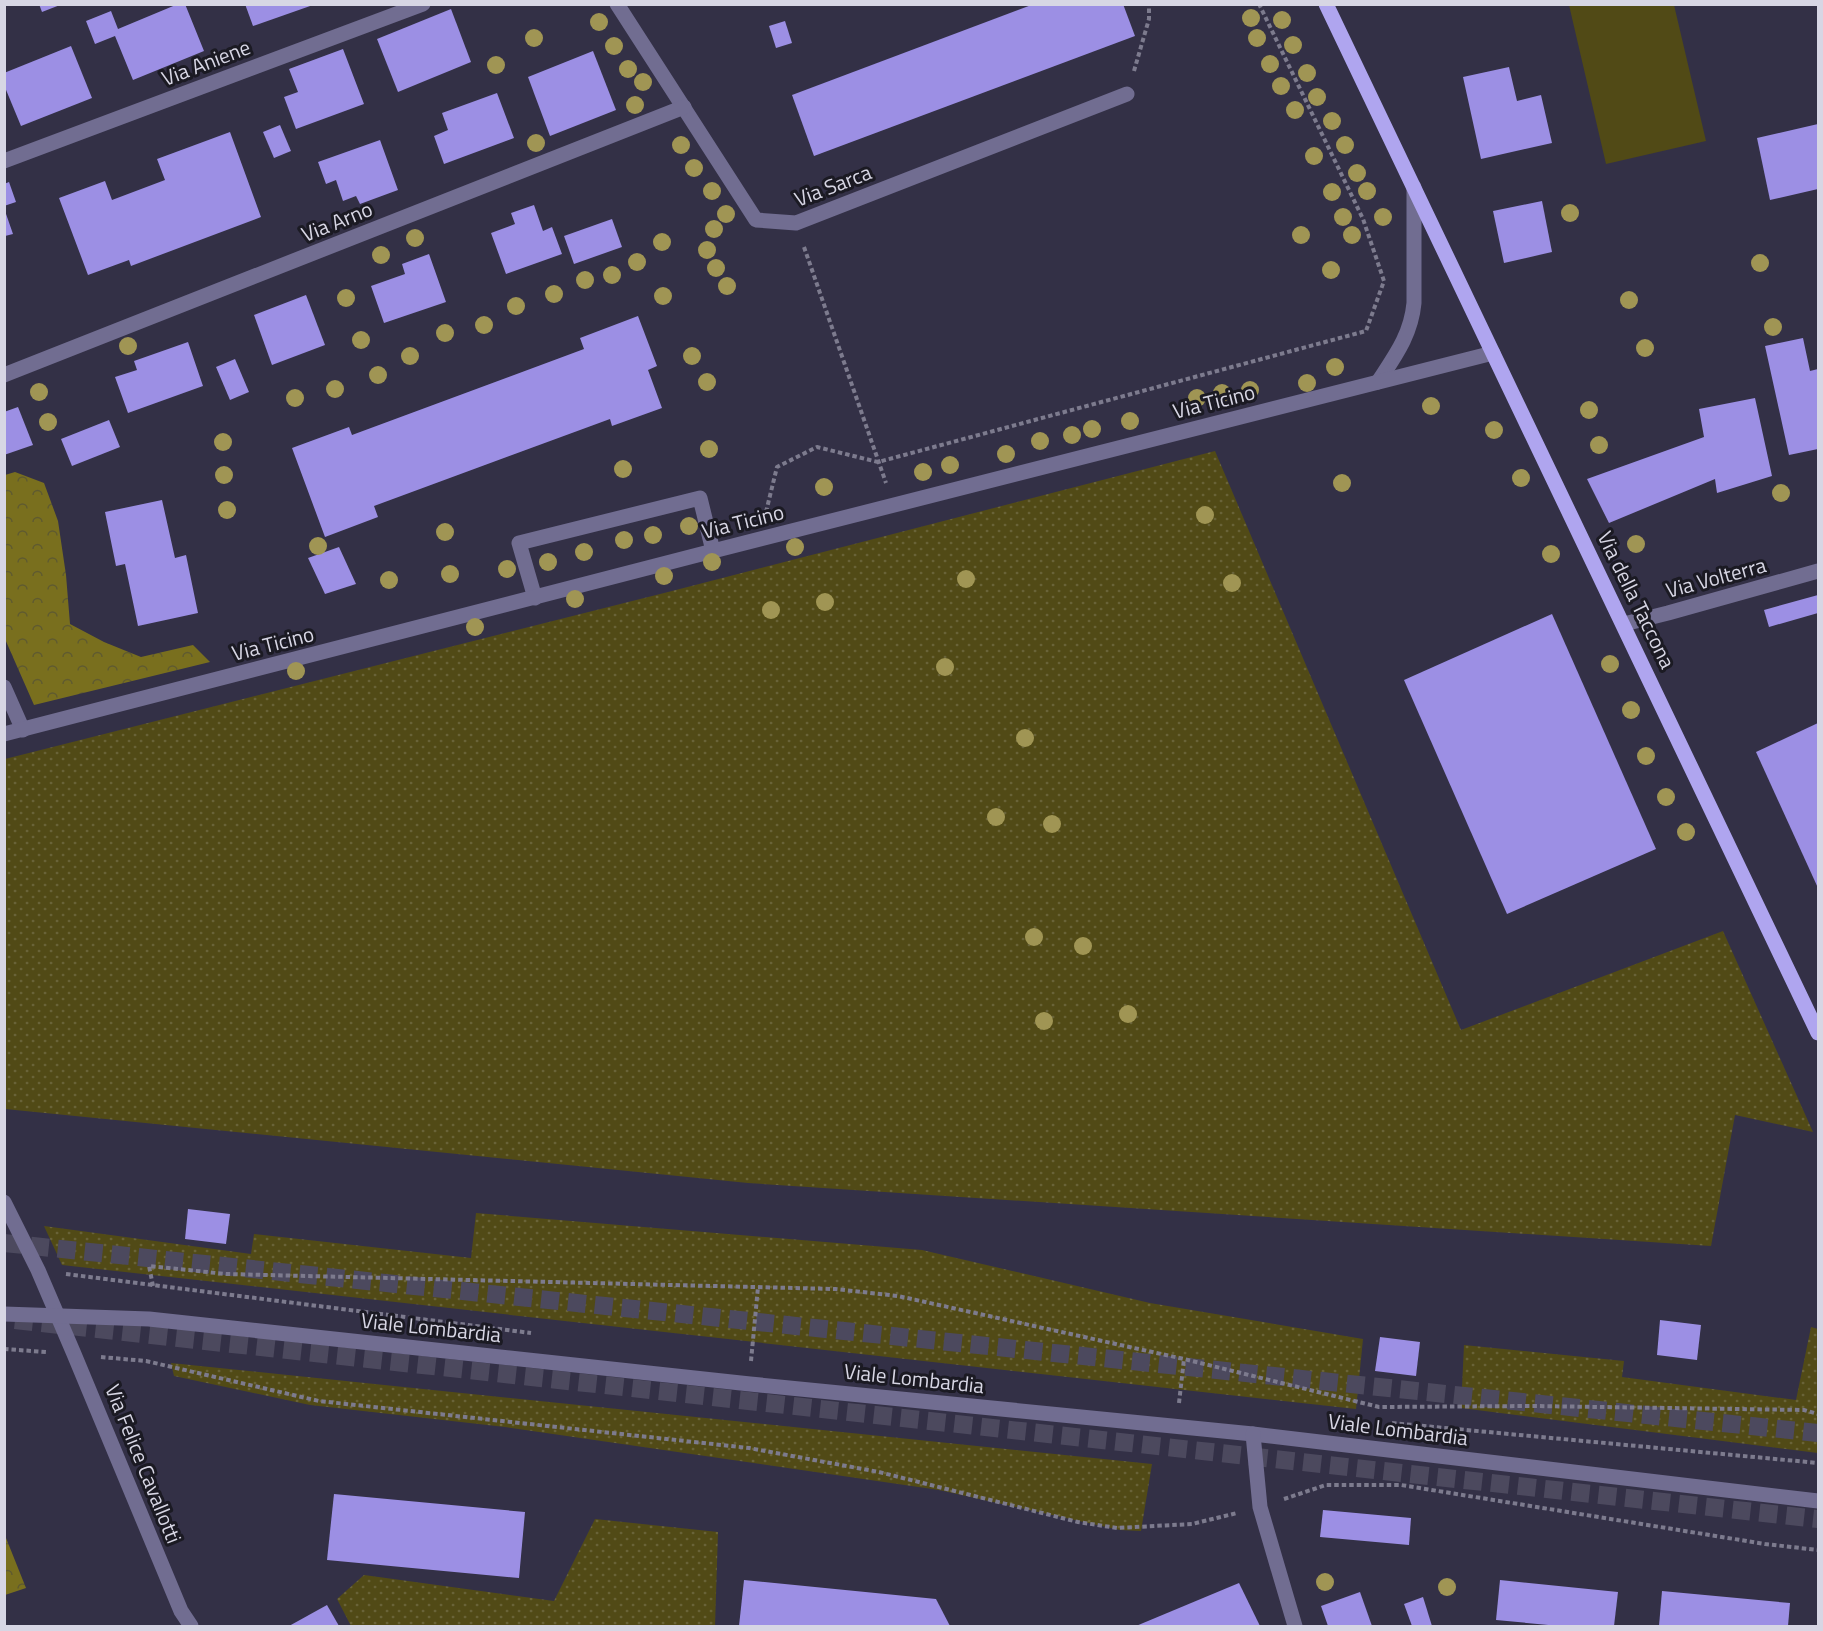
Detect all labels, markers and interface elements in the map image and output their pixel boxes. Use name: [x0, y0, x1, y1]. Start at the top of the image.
street label: Via Aniene: [157, 30, 255, 94]
street label: Via Sarca: [789, 156, 876, 214]
street label: Via Arno: [296, 192, 377, 250]
street label: Via Ticino: [1169, 375, 1258, 427]
street label: Via Ticino: [698, 495, 787, 547]
street label: Via della Taccona: [1590, 526, 1684, 674]
street label: Via Volterra: [1662, 548, 1770, 606]
street label: Via Ticino: [228, 617, 317, 669]
street label: Viale Lombardia: [359, 1304, 503, 1350]
street label: Viale Lombardia: [842, 1355, 986, 1401]
street label: Via Felice Cavallotti: [97, 1379, 190, 1548]
street label: Viale Lombardia: [1326, 1405, 1470, 1454]

